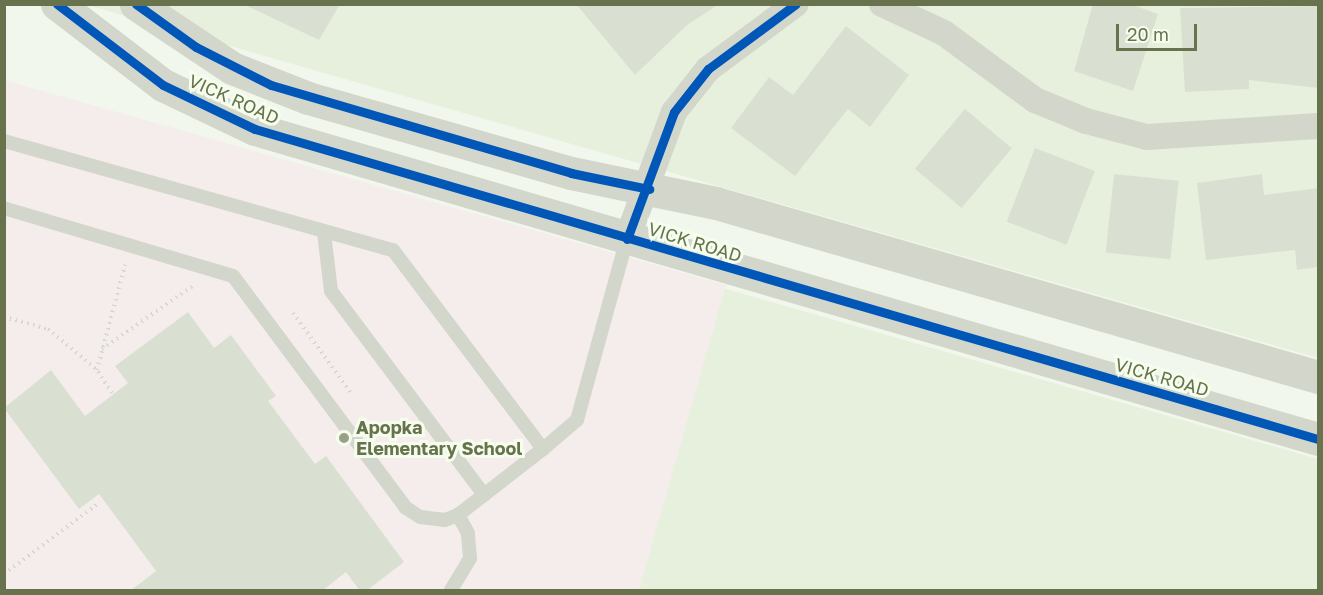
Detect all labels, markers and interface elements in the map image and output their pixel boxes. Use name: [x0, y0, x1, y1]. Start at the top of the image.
scale bar: [1119, 12, 1200, 50]
text: 20 m: [1127, 23, 1169, 45]
street label: VICK ROAD: [185, 69, 283, 129]
street label: VICK ROAD: [646, 218, 744, 266]
street label: VICK ROAD: [1113, 353, 1211, 401]
place label: Apopka Elementary School: [356, 417, 522, 460]
marker: Apopka Elementary School: [337, 431, 351, 445]

